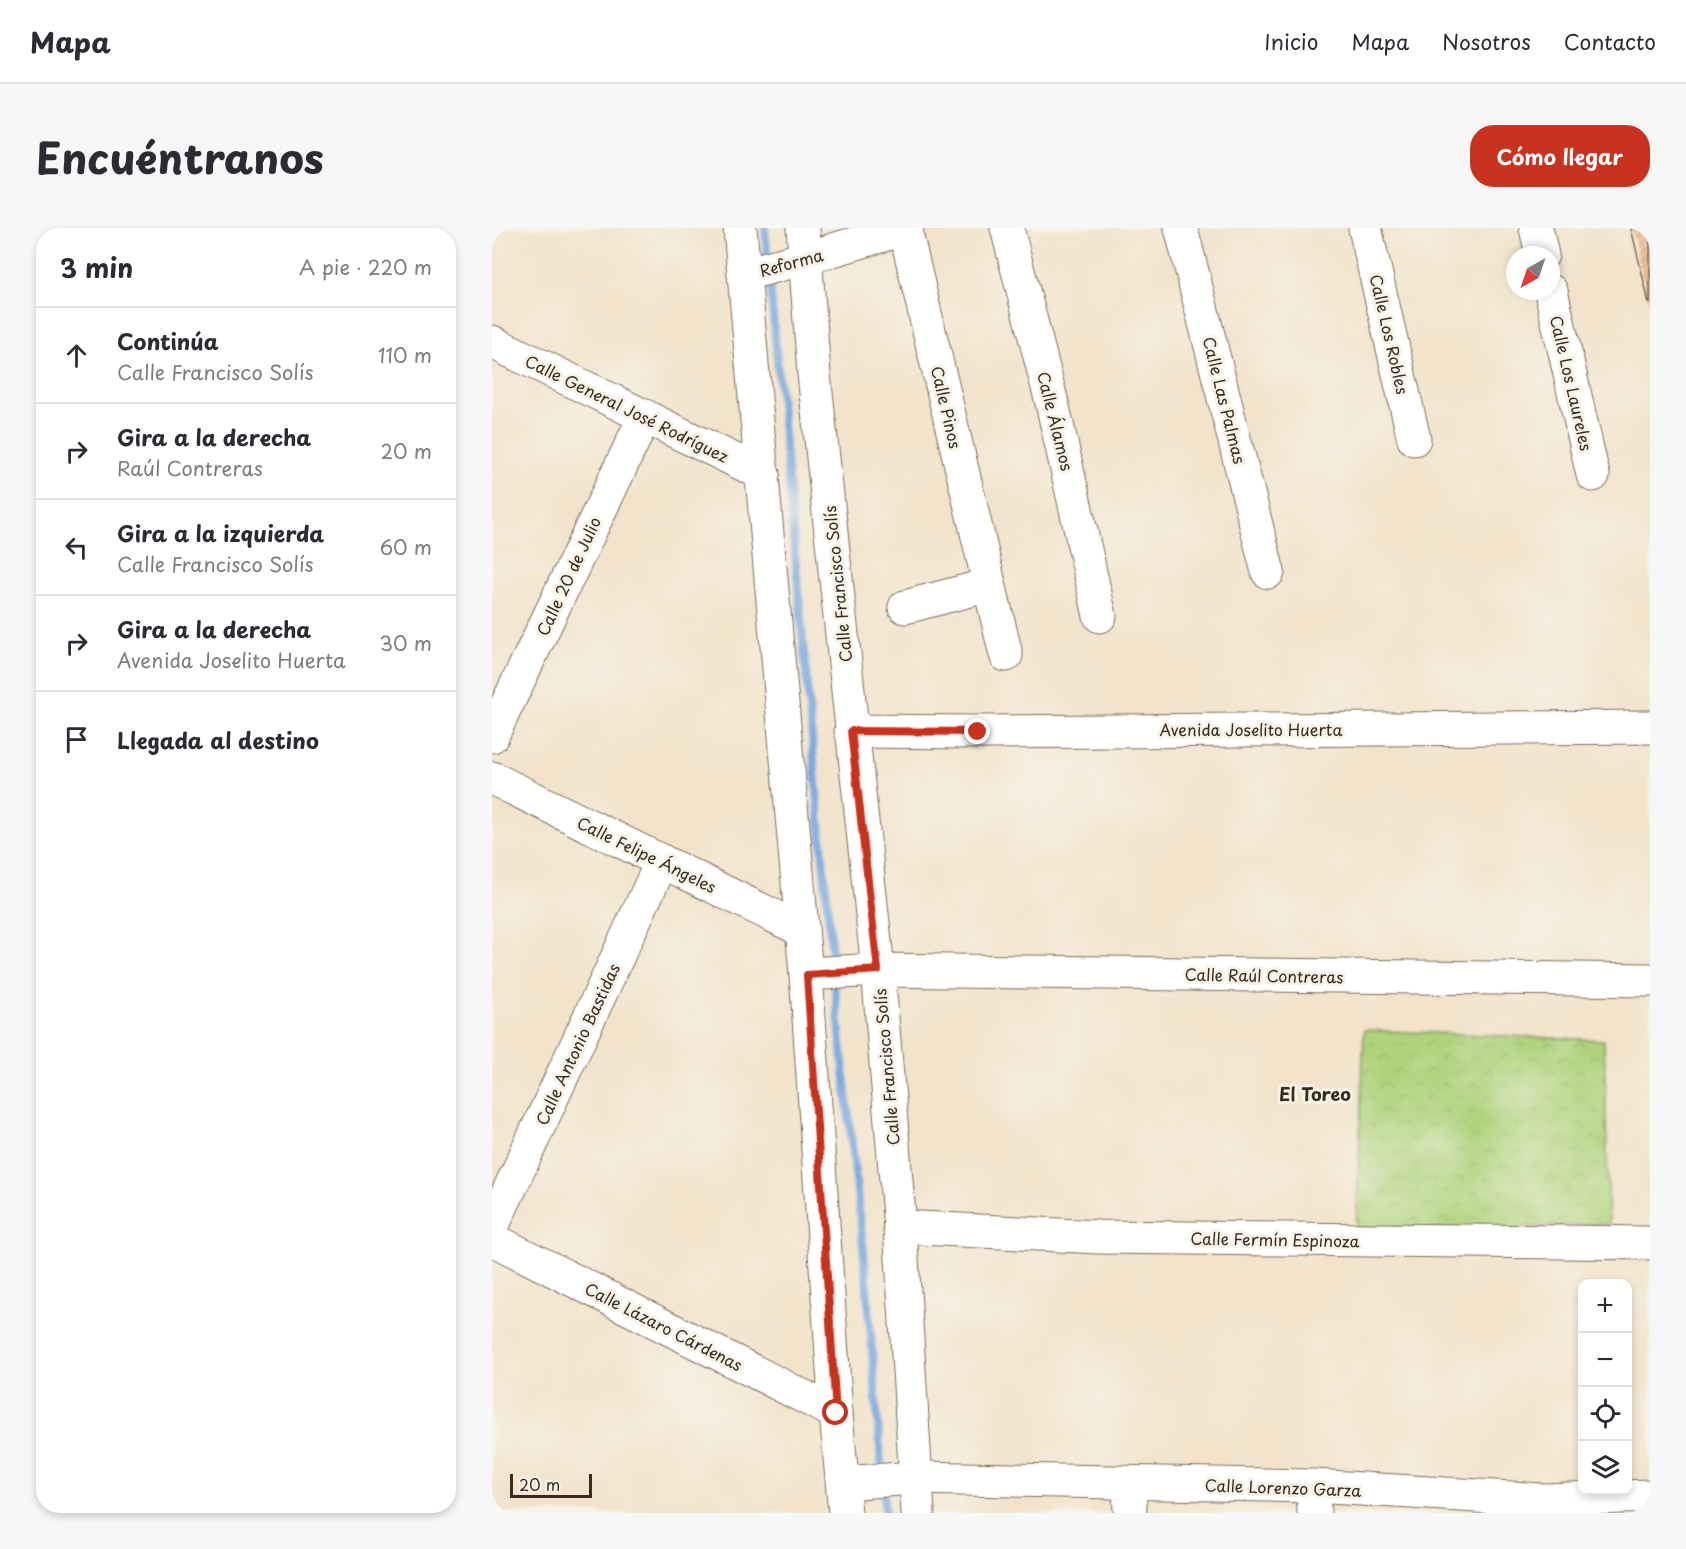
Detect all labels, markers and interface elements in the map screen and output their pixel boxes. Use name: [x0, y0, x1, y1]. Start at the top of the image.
text: Mapa: [30, 20, 111, 63]
text: Inicio: [1264, 25, 1318, 57]
text: Mapa: [1351, 25, 1409, 57]
text: Nosotros: [1442, 25, 1531, 57]
text: Contacto: [1564, 25, 1656, 57]
text: Encuéntranos: [36, 125, 324, 188]
button: Cómo llegar: [1470, 125, 1650, 187]
street label: Reforma: [757, 242, 825, 282]
north arrow: [1506, 246, 1560, 300]
text: 3 min: [60, 248, 133, 287]
text: A pie · 220 m: [299, 252, 432, 282]
street label: Calle Los Robles: [1365, 272, 1415, 396]
street label: Calle Los Laureles: [1545, 313, 1599, 453]
text: Continúa: [117, 324, 219, 357]
street label: Calle Las Palmas: [1198, 334, 1252, 466]
icon: ahead: [60, 339, 93, 372]
text: 110 m: [378, 340, 432, 370]
street label: Calle General José Rodríguez: [521, 348, 733, 468]
text: Calle Francisco Solís: [117, 357, 314, 387]
street label: Calle Pinos: [926, 363, 968, 451]
street label: Calle Álamos: [1032, 369, 1080, 473]
text: Gira a la derecha: [117, 420, 311, 453]
icon: right: [60, 435, 93, 468]
text: 20 m: [380, 436, 432, 466]
text: Raúl Contreras: [117, 453, 263, 483]
street label: Calle Francisco Solís: [817, 505, 857, 663]
street label: Calle 20 de Julio: [530, 512, 606, 639]
text: Gira a la izquierda: [117, 516, 324, 549]
icon: left: [60, 531, 93, 564]
text: 60 m: [380, 532, 432, 562]
text: Calle Francisco Solís: [117, 549, 314, 579]
text: Gira a la derecha: [117, 612, 311, 645]
icon: right: [60, 627, 93, 660]
text: 30 m: [379, 628, 432, 658]
text: Avenida Joselito Huerta: [117, 645, 346, 675]
street label: Avenida Joselito Huerta: [1160, 717, 1342, 741]
route end: [964, 718, 990, 744]
icon: arrive: [60, 723, 93, 756]
text: Llegada al destino: [117, 723, 319, 756]
street label: Calle Felipe Ángeles: [573, 810, 721, 898]
street label: Calle Antonio Bastidas: [529, 959, 625, 1129]
street label: Calle Raúl Contreras: [1184, 962, 1344, 988]
street label: Calle Francisco Solís: [867, 988, 905, 1146]
district label: El Toreo: [1279, 1080, 1351, 1107]
street label: Calle Fermín Espinoza: [1190, 1226, 1360, 1252]
street label: Calle Lázaro Cárdenas: [581, 1276, 747, 1376]
map controls: [1578, 1279, 1632, 1495]
button: +: [1578, 1279, 1632, 1333]
button: −: [1578, 1333, 1632, 1387]
button: locate: [1578, 1387, 1632, 1441]
route start: [822, 1399, 848, 1425]
button: layers: [1578, 1441, 1632, 1495]
scale bar: [510, 1471, 592, 1498]
text: 20 m: [519, 1472, 560, 1496]
street label: Calle Lorenzo Garza: [1204, 1472, 1362, 1502]

